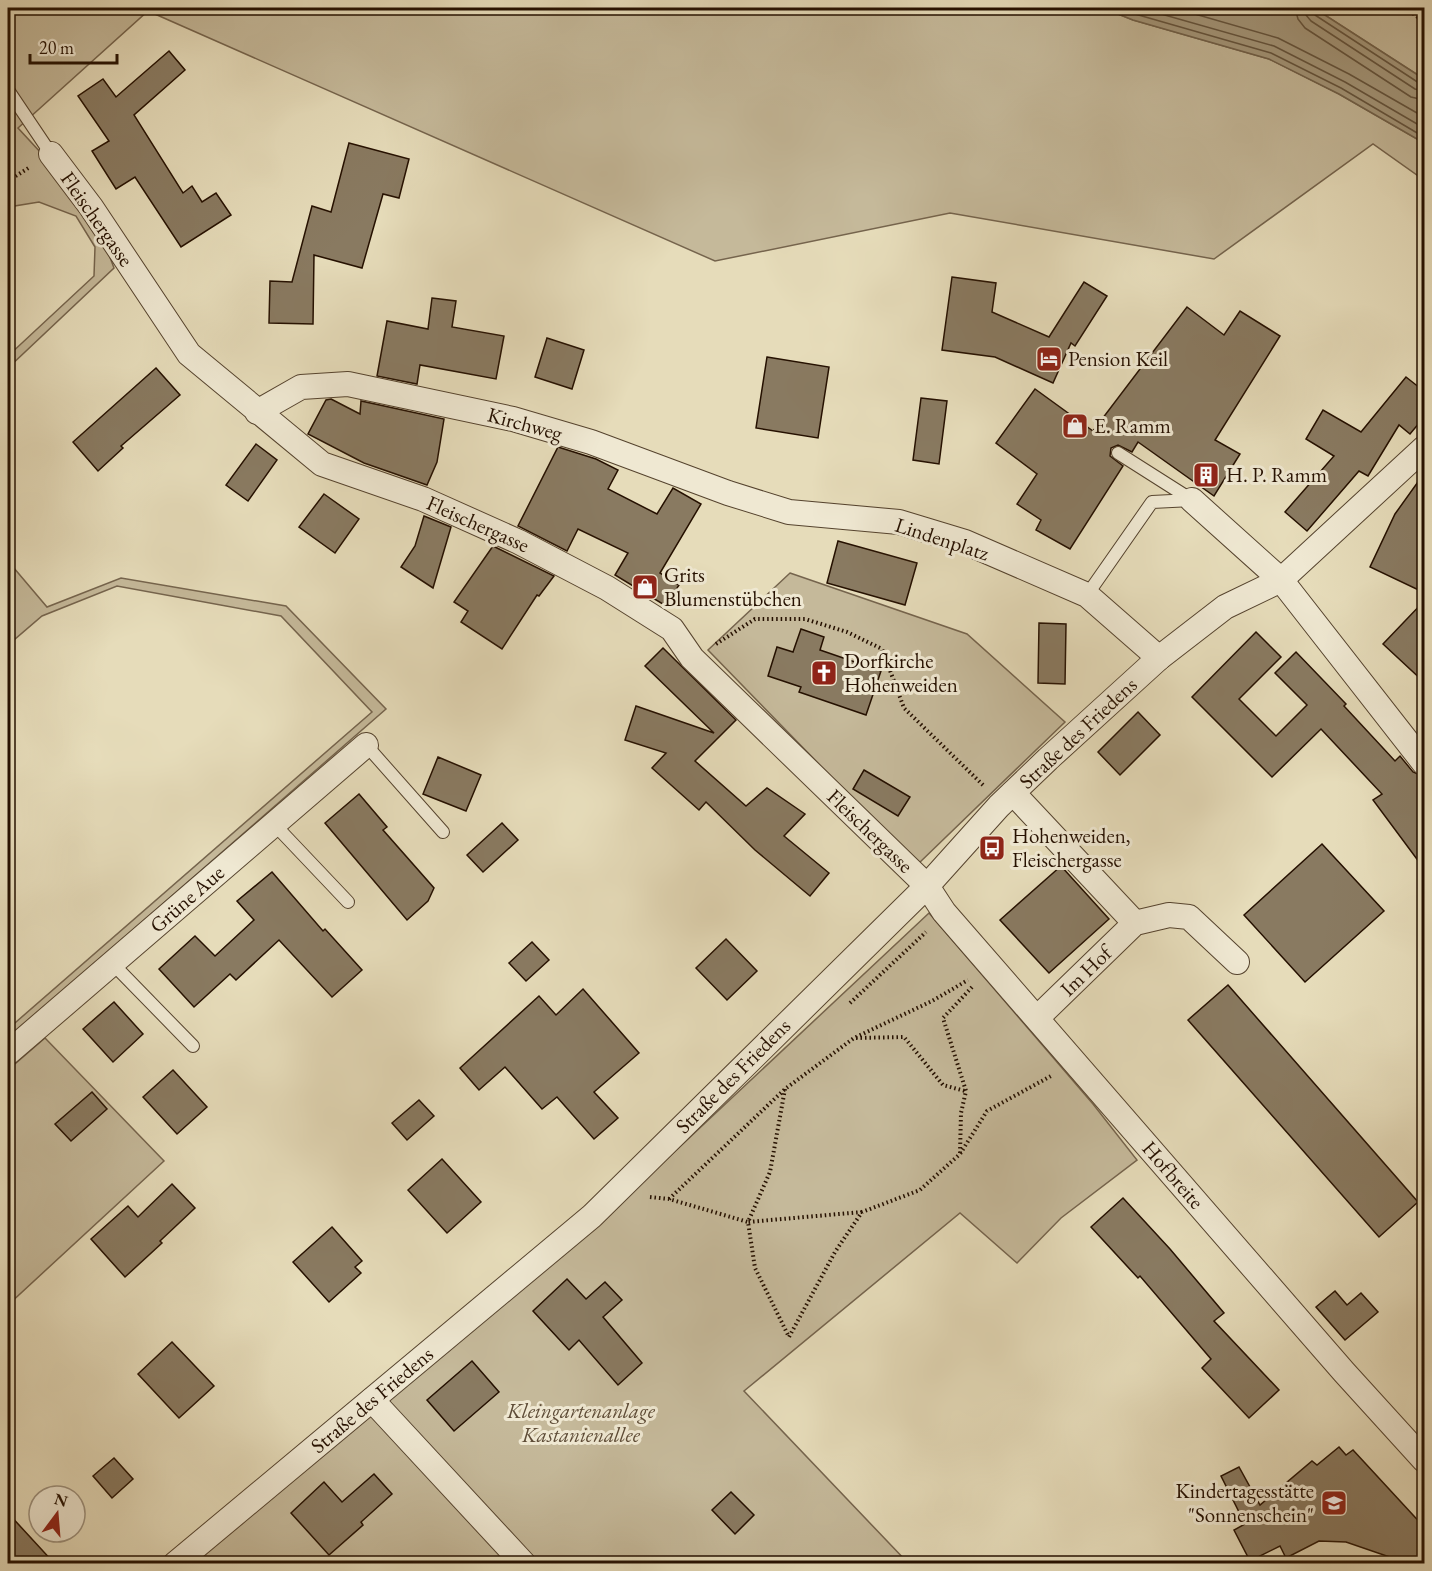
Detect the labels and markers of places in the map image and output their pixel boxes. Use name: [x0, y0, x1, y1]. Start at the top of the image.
hotel icon: Pension Keil: [1034, 344, 1064, 374]
place label: Pension Keil: [1068, 345, 1168, 372]
shop icon: E. Ramm: [1060, 411, 1090, 441]
place label: E. Ramm: [1094, 412, 1171, 439]
building icon: H. P. Ramm: [1191, 460, 1221, 490]
place label: H. P. Ramm: [1226, 461, 1327, 488]
place label: Grits Blumenstübchen: [664, 561, 802, 612]
shop icon: Grits Blumenstübchen: [630, 572, 660, 602]
place label: Dorfkirche Hohenweiden: [844, 647, 958, 698]
church icon: Dorfkirche Hohenweiden: [809, 658, 839, 688]
place label: Hohenweiden, Fleischergasse: [1012, 822, 1131, 873]
bus stop icon: Hohenweiden, Fleischergasse: [977, 833, 1007, 863]
place label: Kindertagesstätte "Sonnenschein": [1175, 1477, 1314, 1528]
school or university icon: Kindertagesstätte "Sonnenschein": [1319, 1488, 1349, 1518]

